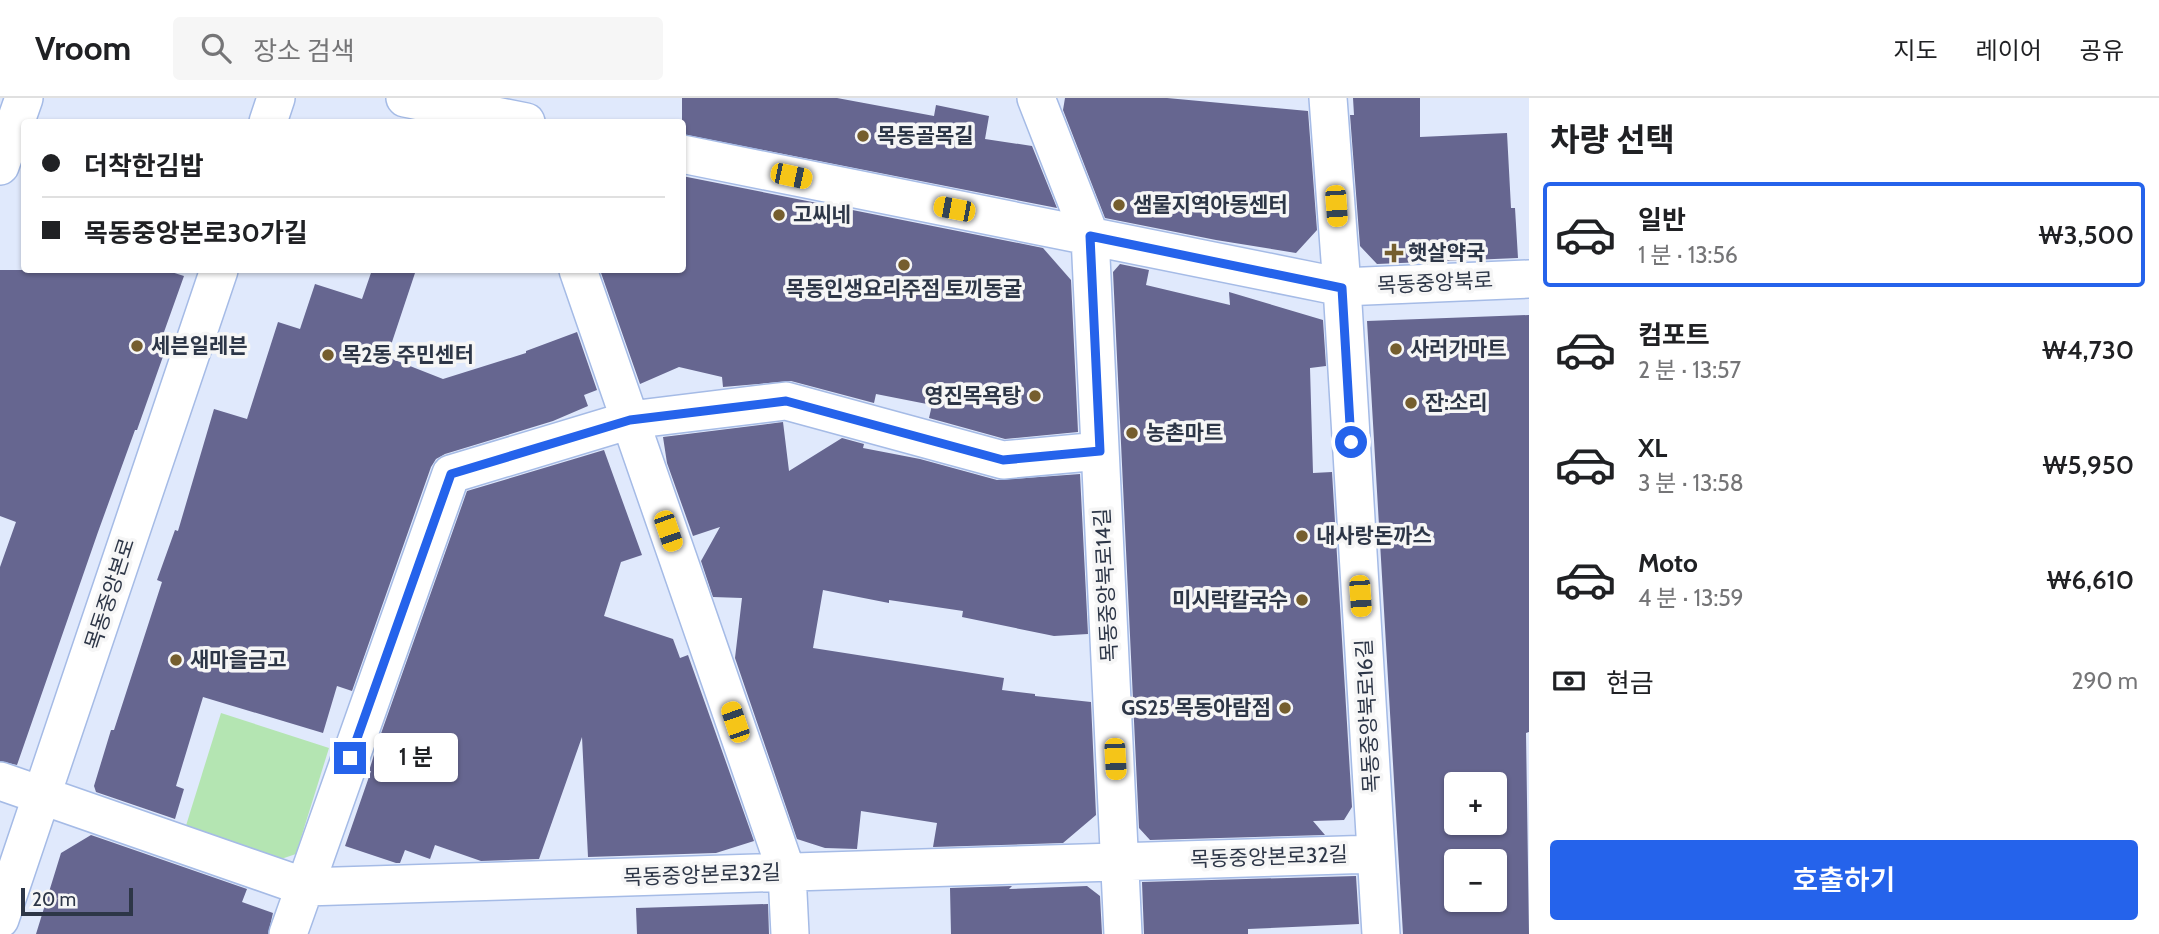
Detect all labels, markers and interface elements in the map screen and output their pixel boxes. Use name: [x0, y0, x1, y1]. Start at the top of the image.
search box: [173, 17, 663, 80]
text: Vroom: [35, 28, 131, 68]
icon: search: [197, 29, 235, 67]
text: 장소 검색: [253, 35, 355, 67]
text: 지도: [1893, 36, 1938, 65]
text: 레이어: [1976, 36, 2042, 65]
text: 공유: [2080, 36, 2124, 65]
text: 차량 선택: [1550, 120, 1675, 159]
place label: 목동골목길: [877, 123, 974, 148]
marker: 목동골목길: [855, 128, 871, 144]
text: 더착한김밥: [84, 150, 204, 182]
car: [769, 161, 814, 191]
car: [1325, 184, 1348, 228]
place label: 샘물지역아동센터: [1133, 192, 1288, 217]
car: [932, 195, 977, 223]
marker: 샘물지역아동센터: [1111, 197, 1127, 213]
place label: 고씨네: [793, 202, 851, 227]
icon: car: [1554, 203, 1617, 266]
text: 일반: [1638, 204, 1686, 236]
marker: 고씨네: [771, 207, 787, 223]
text: 목동중앙본로30가길: [84, 217, 308, 249]
text: ₩3,500: [2039, 219, 2134, 251]
place label: 햇살약국: [1408, 240, 1485, 265]
text: 1 분 · 13:56: [1638, 241, 1738, 269]
marker: 햇살약국: [1386, 245, 1402, 261]
marker: 목동인생요리주점 토끼동굴: [896, 257, 912, 273]
street label: 목동중앙북로: [1376, 267, 1494, 298]
place label: 목동인생요리주점 토끼동굴: [786, 276, 1022, 301]
icon: car: [1554, 318, 1617, 381]
text: 컴포트: [1638, 319, 1710, 351]
place label: 세븐일레븐: [151, 333, 248, 358]
text: ₩4,730: [2042, 334, 2134, 366]
place label: 사러가마트: [1410, 336, 1507, 361]
marker: 세븐일레븐: [129, 338, 145, 354]
marker: 사러가마트: [1388, 341, 1404, 357]
place label: 목2동 주민센터: [342, 342, 474, 367]
marker: 목2동 주민센터: [320, 347, 336, 363]
text: 2 분 · 13:57: [1638, 356, 1741, 384]
place label: 영진목욕탕: [924, 383, 1021, 408]
marker: 영진목욕탕: [1027, 388, 1043, 404]
place label: 잔:소리: [1425, 390, 1488, 415]
marker: 잔:소리: [1403, 395, 1419, 411]
place label: 농촌마트: [1146, 420, 1223, 445]
marker: 농촌마트: [1124, 425, 1140, 441]
route start: [1335, 426, 1367, 458]
text: XL: [1638, 432, 1667, 464]
icon: car: [1554, 433, 1617, 496]
text: ₩5,950: [2042, 449, 2134, 481]
text: 3 분 · 13:58: [1638, 469, 1744, 497]
street label: 목동중앙북로14길: [1089, 507, 1122, 663]
car: [652, 508, 685, 554]
place label: 내사랑돈까스: [1316, 523, 1432, 548]
marker: 내사랑돈까스: [1294, 528, 1310, 544]
street label: 목동중앙본로: [80, 535, 139, 653]
text: Moto: [1638, 547, 1698, 579]
icon: car: [1554, 548, 1617, 611]
text: ₩6,610: [2046, 564, 2134, 596]
car: [1349, 574, 1372, 618]
text: 4 분 · 13:59: [1638, 584, 1744, 612]
place label: 미시락칼국수: [1172, 587, 1288, 612]
marker: 미시락칼국수: [1294, 592, 1310, 608]
street label: 목동중앙북로16길: [1351, 638, 1384, 794]
place label: 새마을금고: [190, 647, 287, 672]
marker: 새마을금고: [168, 652, 184, 668]
icon: cash: [1550, 662, 1588, 700]
text: 현금: [1606, 667, 1654, 699]
text: 290 m: [2071, 667, 2138, 695]
place label: GS25 목동아람점: [1121, 695, 1271, 720]
car: [719, 699, 752, 745]
marker: GS25 목동아람점: [1277, 700, 1293, 716]
callout: 1 분: [374, 734, 458, 782]
car: [1104, 737, 1127, 781]
route end: [334, 742, 366, 774]
text: 1 분: [399, 743, 433, 771]
map controls: [1444, 772, 1507, 912]
button: +: [1444, 772, 1507, 835]
button: 호출하기: [1550, 840, 2138, 920]
street label: 목동중앙본로32길: [1190, 841, 1348, 872]
button: −: [1444, 849, 1507, 912]
street label: 목동중앙본로32길: [623, 859, 781, 890]
scale bar: [21, 885, 133, 917]
text: 20 m: [32, 888, 76, 911]

